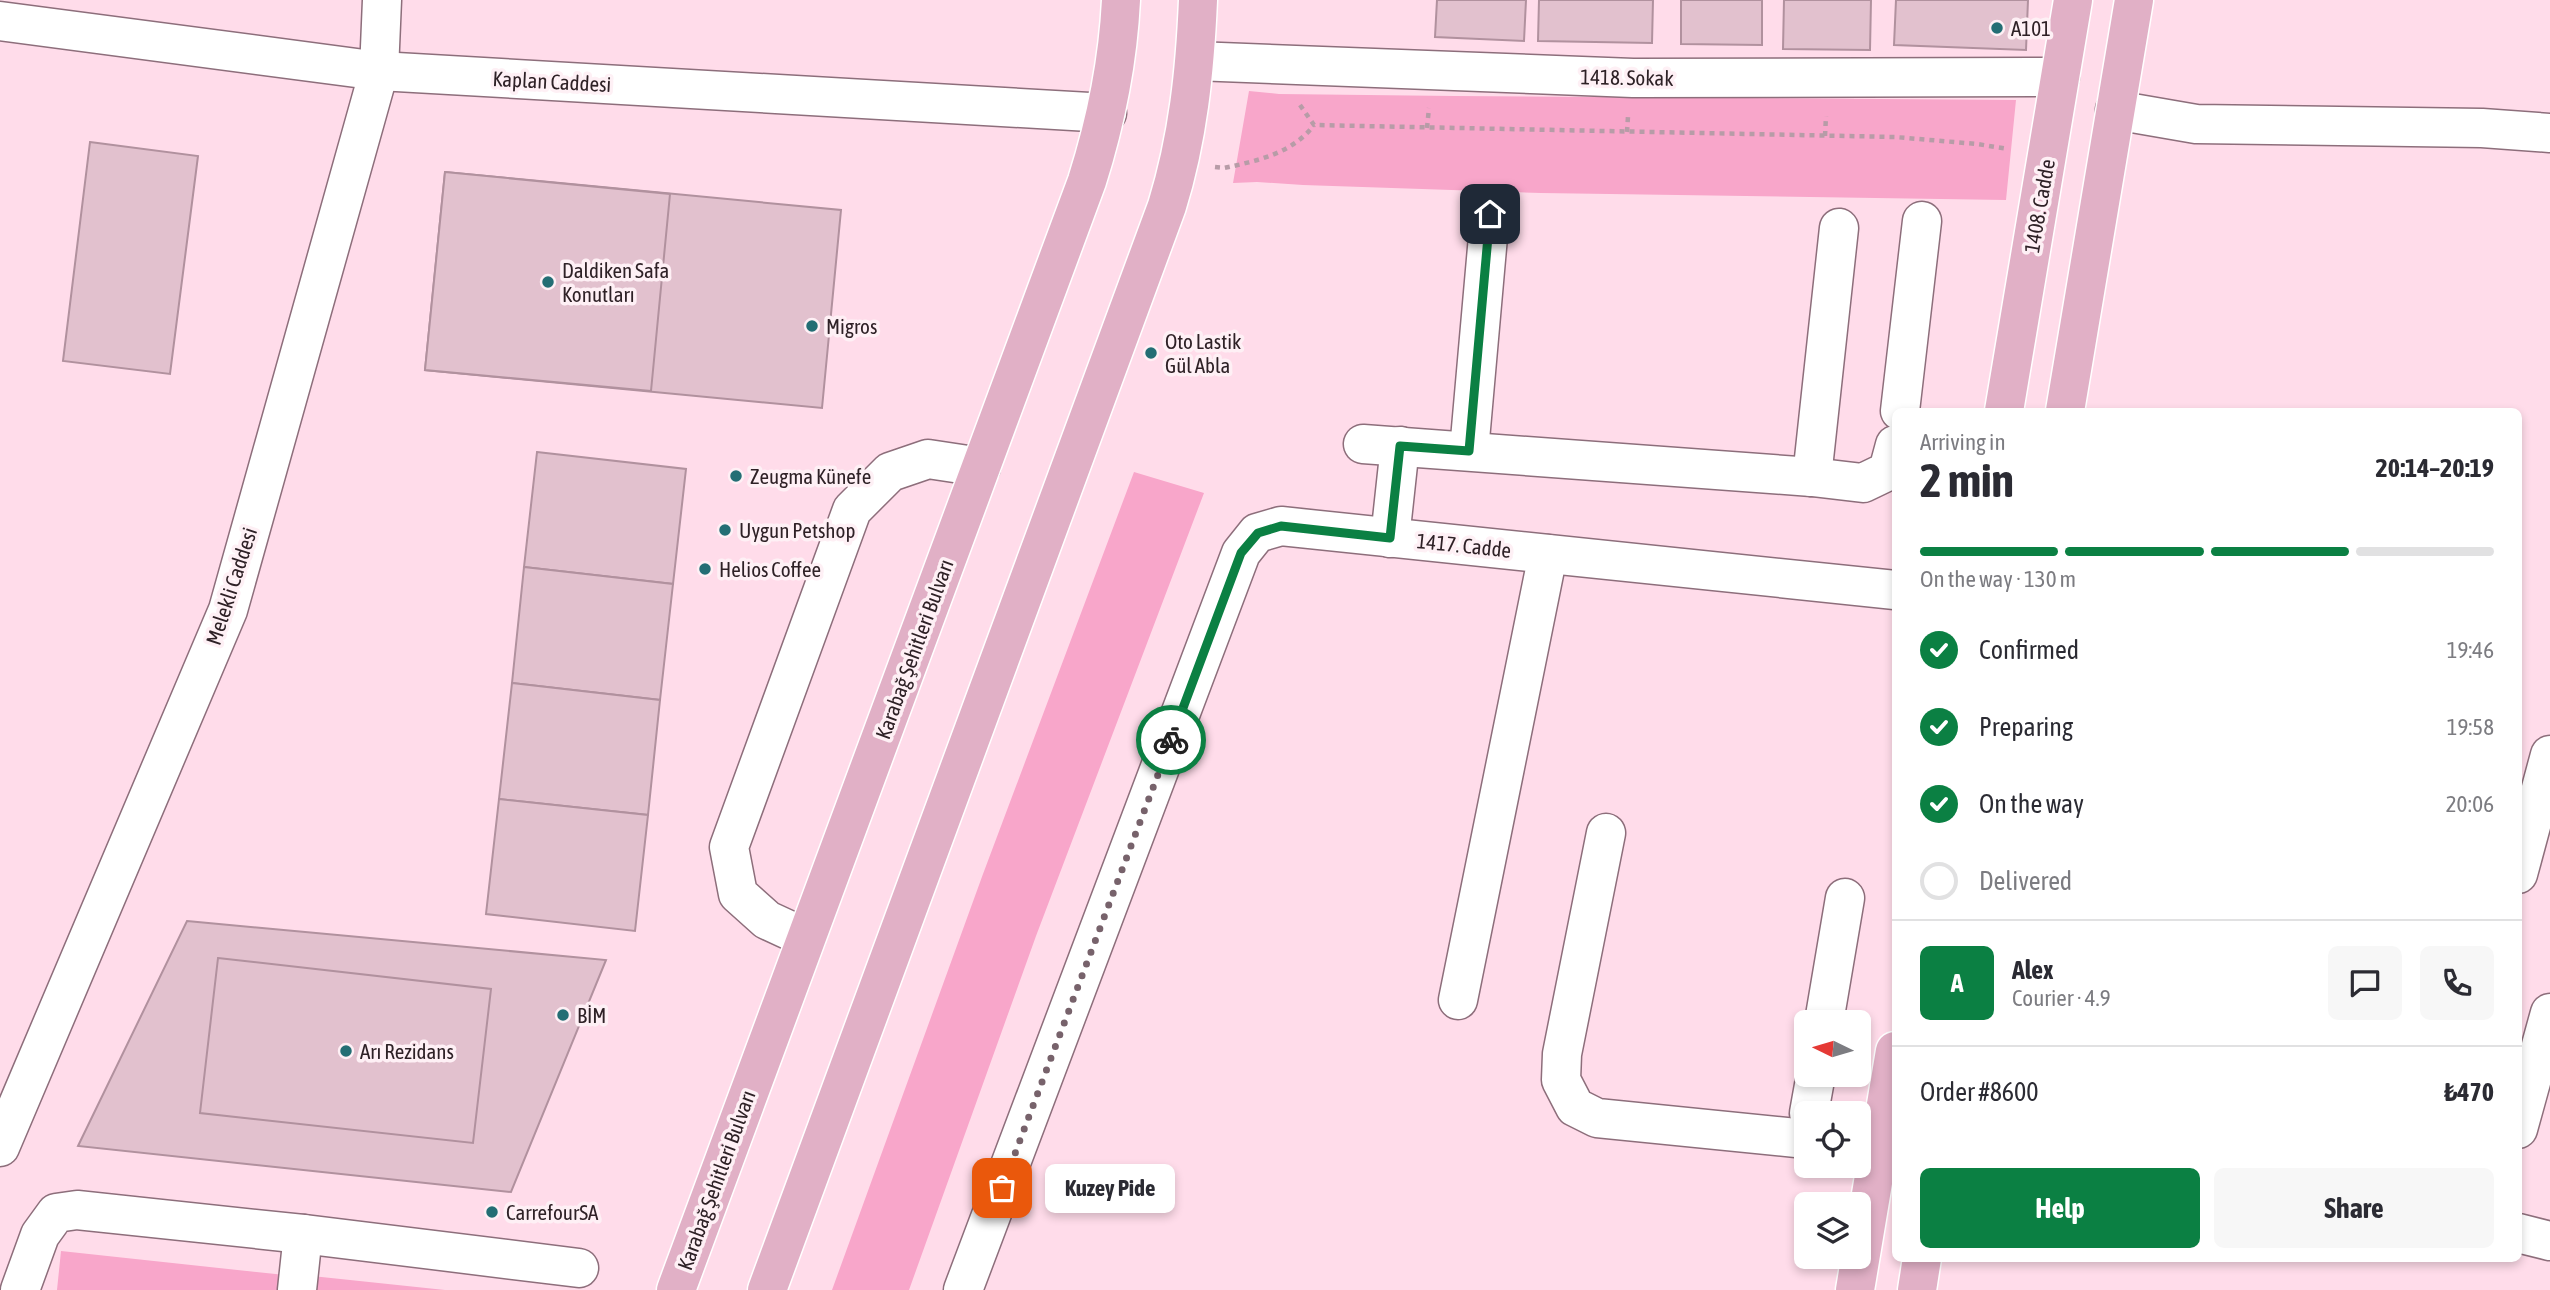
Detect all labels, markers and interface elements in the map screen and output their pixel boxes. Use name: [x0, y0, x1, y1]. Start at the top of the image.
place label: A101: [2011, 16, 2051, 40]
marker: A101: [1989, 20, 2005, 36]
street label: 1418. Sokak: [1580, 64, 1674, 90]
street label: Kaplan Caddesi: [492, 66, 612, 96]
street label: 1408. Cadde: [2019, 157, 2059, 255]
pin: [1460, 184, 1520, 244]
icon: home: [1471, 195, 1509, 233]
place label: Daldiken Safa Konutları: [562, 258, 669, 306]
marker: Daldiken Safa Konutları: [540, 274, 556, 290]
place label: Migros: [826, 314, 877, 338]
marker: Migros: [804, 318, 820, 334]
place label: Oto Lastik Gül Abla: [1165, 329, 1241, 377]
marker: Oto Lastik Gül Abla: [1143, 345, 1159, 361]
text: Arriving in: [1920, 429, 2006, 455]
text: 20:14–20:19: [2376, 453, 2494, 483]
text: 2 min: [1920, 454, 2014, 507]
place label: Zeugma Künefe: [750, 464, 871, 488]
marker: Zeugma Künefe: [728, 468, 744, 484]
place label: Uygun Petshop: [739, 518, 855, 542]
marker: Uygun Petshop: [717, 522, 733, 538]
street label: Melekli Caddesi: [201, 524, 261, 648]
street label: 1417. Cadde: [1416, 528, 1512, 562]
street label: Karabağ Şehitleri Bulvarı: [870, 556, 958, 742]
place label: Helios Coffee: [719, 557, 821, 581]
marker: Helios Coffee: [697, 561, 713, 577]
text: On the way · 130 m: [1920, 566, 2076, 592]
icon: check: [1920, 631, 1958, 669]
text: Confirmed: [1979, 635, 2079, 665]
text: 19:46: [2447, 637, 2494, 663]
courier: [1136, 705, 1206, 775]
icon: check: [1920, 708, 1958, 746]
text: Preparing: [1979, 712, 2073, 742]
text: 19:58: [2447, 714, 2494, 740]
icon: bike: [1152, 721, 1190, 759]
icon: check: [1920, 785, 1958, 823]
text: On the way: [1979, 789, 2084, 819]
text: 20:06: [2446, 791, 2494, 817]
text: Delivered: [1979, 866, 2072, 896]
button: chat: [2328, 946, 2402, 1020]
button: phone: [2420, 946, 2494, 1020]
text: Alex: [2012, 955, 2053, 985]
text: A: [1951, 968, 1963, 998]
text: Courier · 4.9: [2012, 985, 2111, 1011]
place label: BİM: [577, 1003, 606, 1027]
marker: BİM: [555, 1007, 571, 1023]
north arrow: [1794, 1010, 1871, 1087]
map controls: [1794, 1010, 1871, 1269]
place label: Arı Rezidans: [360, 1039, 454, 1063]
marker: Arı Rezidans: [338, 1043, 354, 1059]
text: Order #8600: [1920, 1077, 2039, 1107]
text: ₺470: [2444, 1077, 2494, 1107]
street label: Karabağ Şehitleri Bulvarı: [672, 1087, 760, 1273]
button: locate: [1794, 1101, 1871, 1178]
pin: [972, 1158, 1032, 1218]
callout: Kuzey Pide: [1044, 1164, 1174, 1212]
button: Help: [1920, 1168, 2200, 1248]
button: Share: [2214, 1168, 2494, 1248]
icon: bag: [983, 1169, 1021, 1207]
text: Kuzey Pide: [1065, 1175, 1155, 1201]
button: layers: [1794, 1192, 1871, 1269]
place label: CarrefourSA: [506, 1200, 599, 1224]
marker: CarrefourSA: [484, 1204, 500, 1220]

